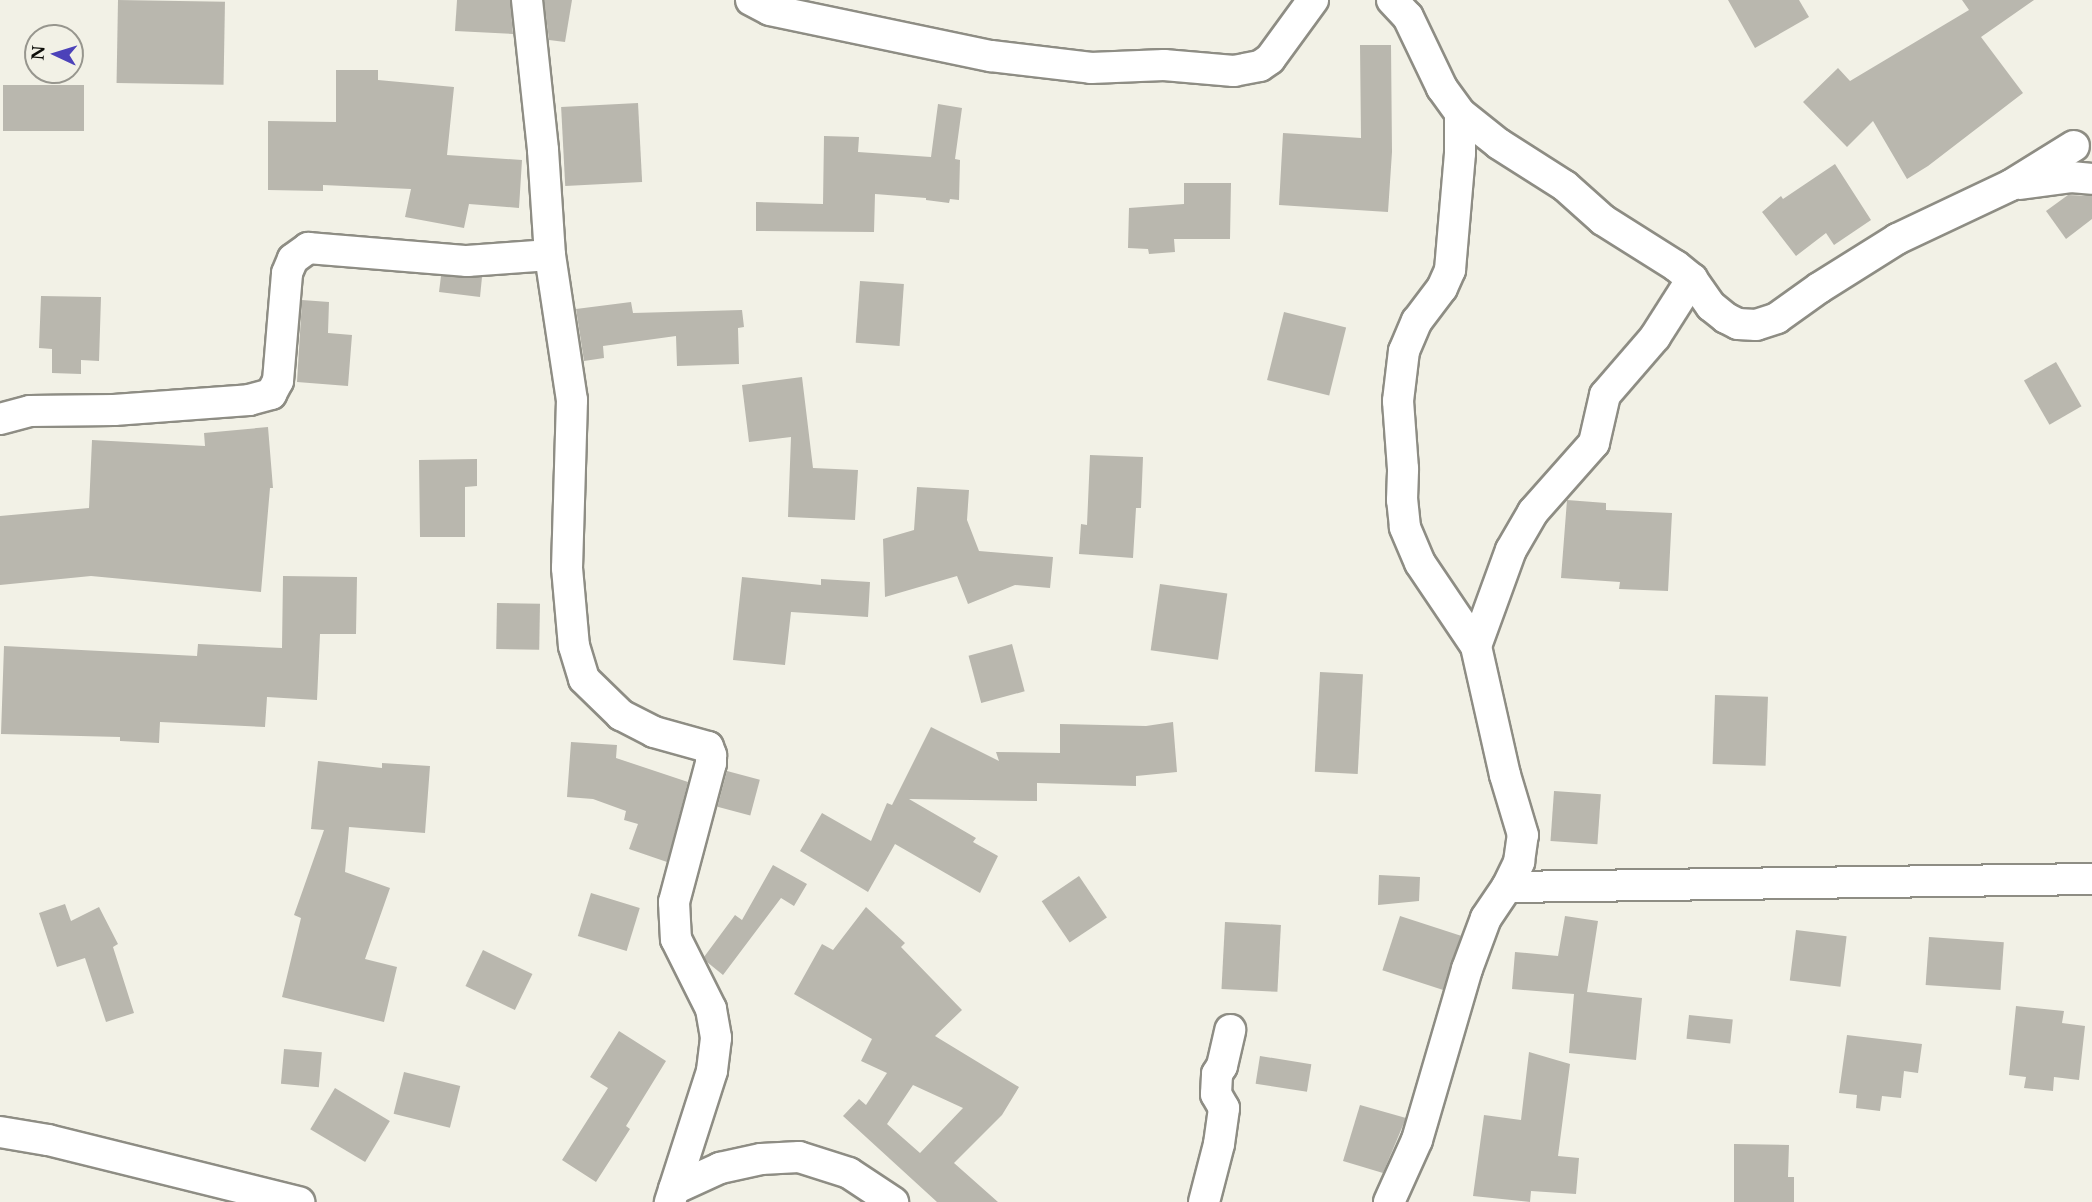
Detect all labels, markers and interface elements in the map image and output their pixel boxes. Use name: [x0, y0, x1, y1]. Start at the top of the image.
north arrow: [24, 24, 84, 84]
text: N: [28, 45, 49, 61]

